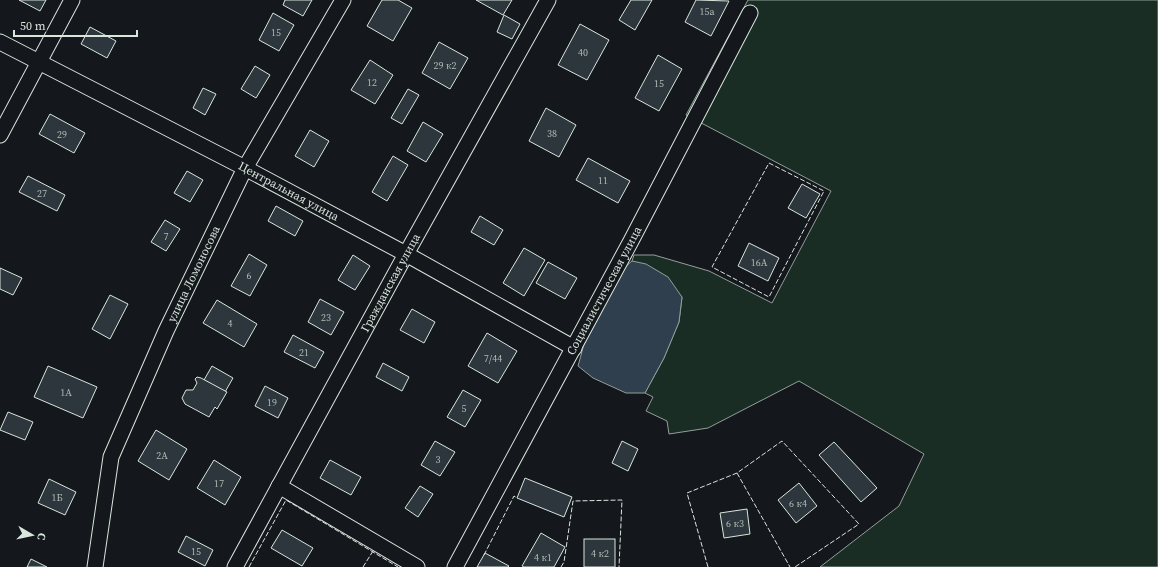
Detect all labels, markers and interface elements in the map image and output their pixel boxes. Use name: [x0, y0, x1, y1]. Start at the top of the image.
house number: 15а: [699, 5, 715, 18]
scale bar: [14, 12, 137, 38]
text: 50 m: [20, 18, 46, 34]
house number: 15: [271, 26, 281, 39]
house number: 40: [578, 46, 588, 59]
house number: 29 к2: [434, 59, 456, 72]
house number: 12: [367, 76, 377, 89]
house number: 15: [654, 77, 664, 90]
house number: 38: [547, 127, 557, 140]
house number: 29: [57, 128, 67, 141]
street label: Центральная улица: [236, 158, 343, 225]
house number: 11: [598, 174, 608, 187]
house number: 27: [37, 187, 47, 200]
street label: улица Ломоносова: [163, 222, 224, 325]
street label: Социалистическая улица: [563, 223, 646, 358]
house number: 7: [164, 230, 169, 243]
street label: Гражданская улица: [357, 230, 424, 335]
house number: 16А: [751, 256, 768, 269]
house number: 6: [247, 269, 252, 282]
house number: 23: [321, 311, 331, 324]
house number: 4: [228, 317, 233, 330]
house number: 21: [299, 346, 309, 359]
house number: 7/44: [484, 352, 502, 365]
house number: 1А: [60, 386, 72, 399]
house number: 19: [267, 396, 277, 409]
house number: 5: [462, 402, 467, 415]
house number: 2А: [156, 449, 168, 462]
house number: 3: [436, 453, 441, 466]
house number: 17: [214, 477, 224, 490]
house number: 1Б: [51, 491, 63, 504]
house number: 6 к4: [789, 497, 807, 510]
north arrow: [12, 515, 52, 555]
house number: 6 к3: [726, 517, 744, 530]
text: С: [33, 532, 49, 541]
house number: 15: [191, 545, 201, 558]
house number: 4 к2: [591, 547, 609, 560]
house number: 4 к1: [534, 551, 552, 564]

